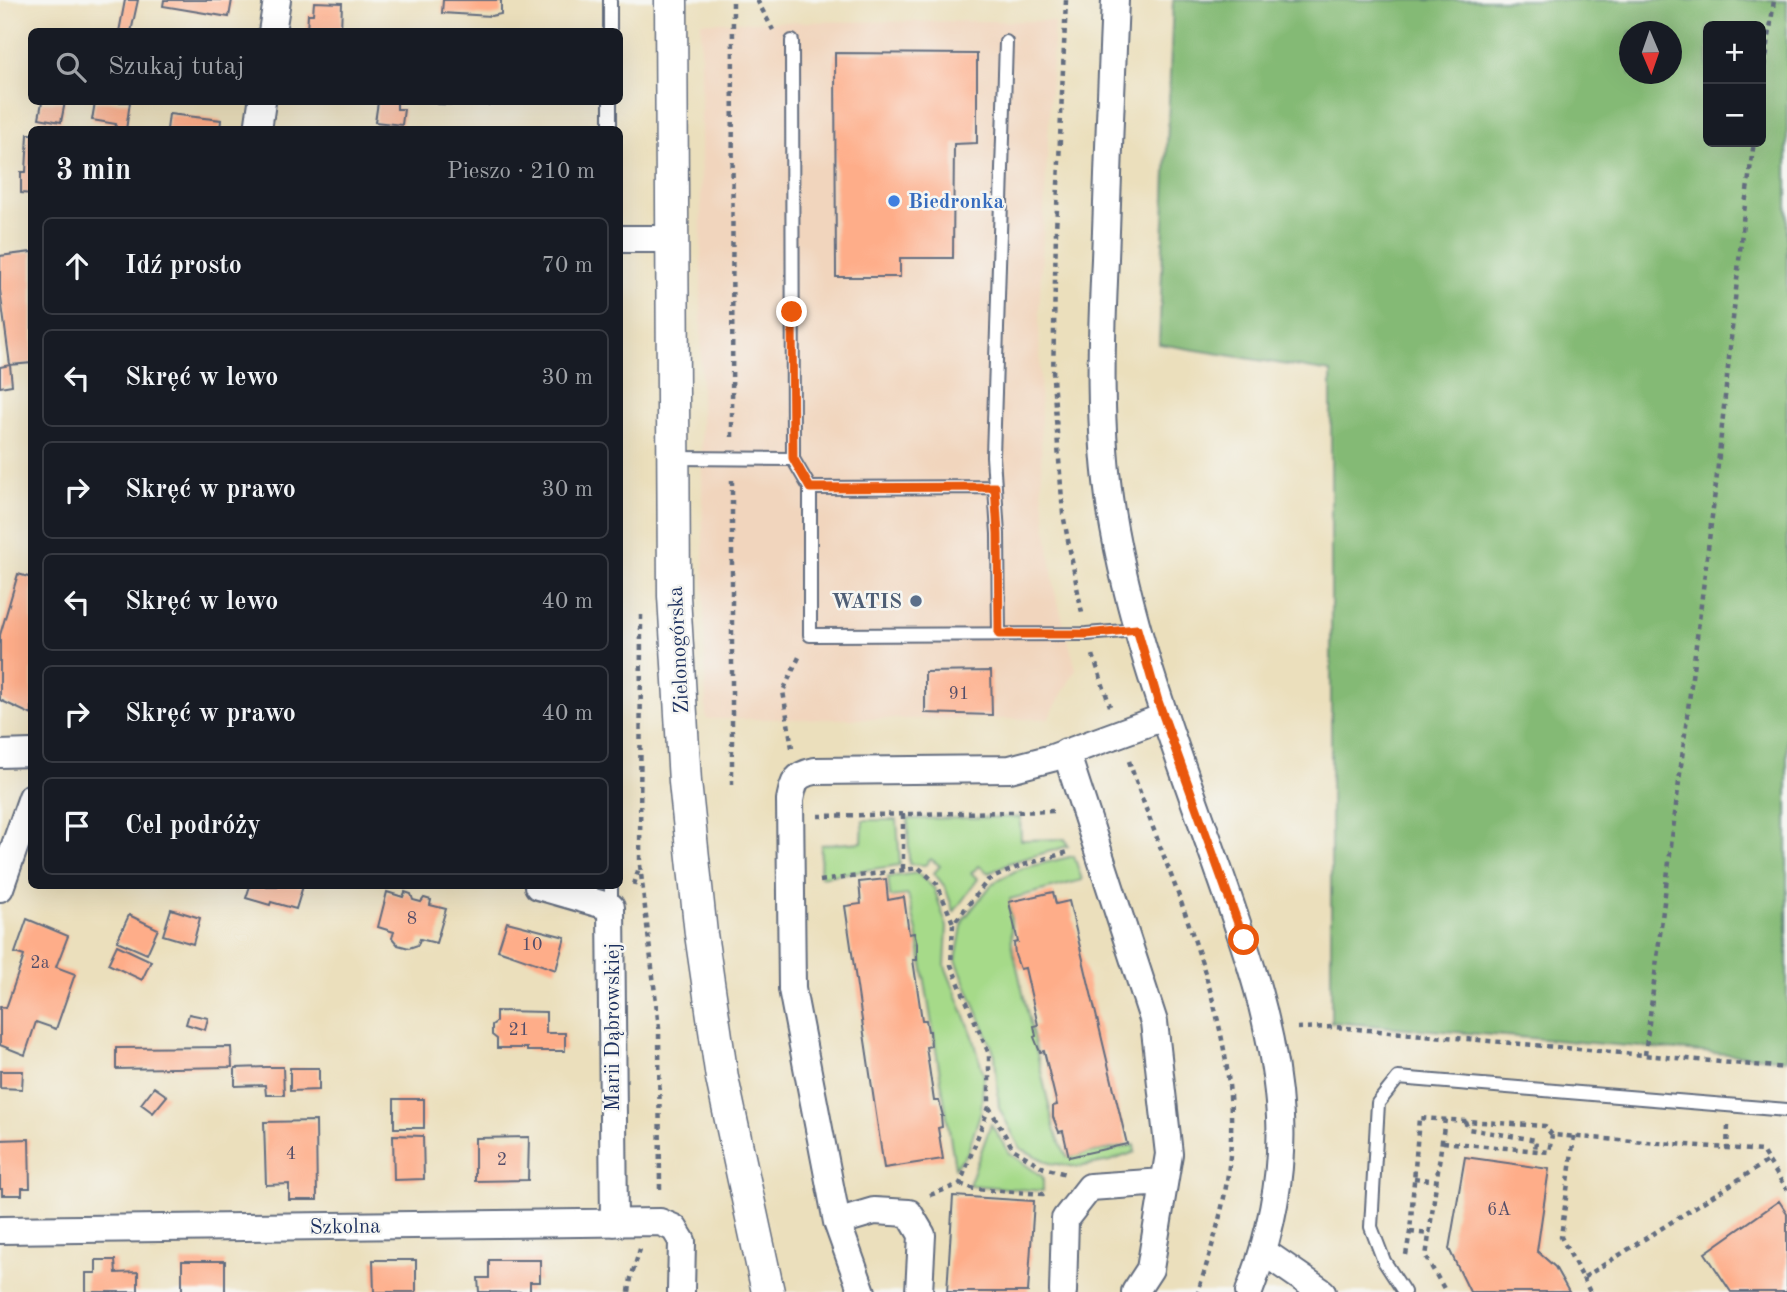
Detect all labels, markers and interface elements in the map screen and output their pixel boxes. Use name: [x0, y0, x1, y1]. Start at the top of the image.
north arrow: [1619, 21, 1682, 84]
map controls: [1703, 21, 1766, 147]
button: +: [1703, 21, 1766, 84]
search box: [28, 28, 623, 105]
icon: search: [52, 48, 90, 86]
text: Szukaj tutaj: [108, 54, 245, 80]
button: −: [1703, 84, 1766, 147]
text: 3 min: [56, 156, 131, 186]
text: Pieszo · 210 m: [447, 160, 595, 183]
place label: Biedronka: [908, 192, 1004, 213]
marker: Biedronka: [886, 193, 902, 209]
icon: ahead: [58, 247, 96, 285]
text: Idź prosto: [125, 253, 242, 279]
text: 70 m: [542, 254, 593, 277]
route end: [776, 296, 807, 327]
icon: left: [58, 359, 96, 397]
text: Skręć w lewo: [125, 365, 278, 391]
text: 30 m: [542, 366, 593, 389]
icon: right: [58, 471, 96, 509]
text: Skręć w prawo: [125, 477, 296, 503]
text: 30 m: [542, 478, 593, 501]
icon: left: [58, 583, 96, 621]
street label: Zielonogórska: [666, 586, 693, 714]
text: Skręć w lewo: [125, 589, 278, 615]
text: 40 m: [542, 590, 593, 613]
place label: WATIS: [831, 592, 902, 613]
marker: WATIS: [908, 593, 924, 609]
house number: 91: [949, 685, 969, 703]
icon: right: [58, 695, 96, 733]
text: Skręć w prawo: [125, 701, 296, 727]
text: 40 m: [542, 702, 593, 725]
icon: arrive: [58, 807, 96, 845]
text: Cel podróży: [125, 813, 261, 839]
house number: 8: [407, 910, 417, 928]
route start: [1228, 924, 1259, 955]
house number: 10: [522, 936, 542, 954]
street label: Marii Dąbrowskiej: [603, 943, 624, 1111]
house number: 2a: [30, 954, 50, 972]
house number: 21: [509, 1021, 529, 1039]
house number: 4: [286, 1145, 296, 1163]
house number: 2: [497, 1151, 507, 1169]
house number: 6A: [1487, 1201, 1511, 1219]
street label: Szkolna: [309, 1216, 381, 1239]

